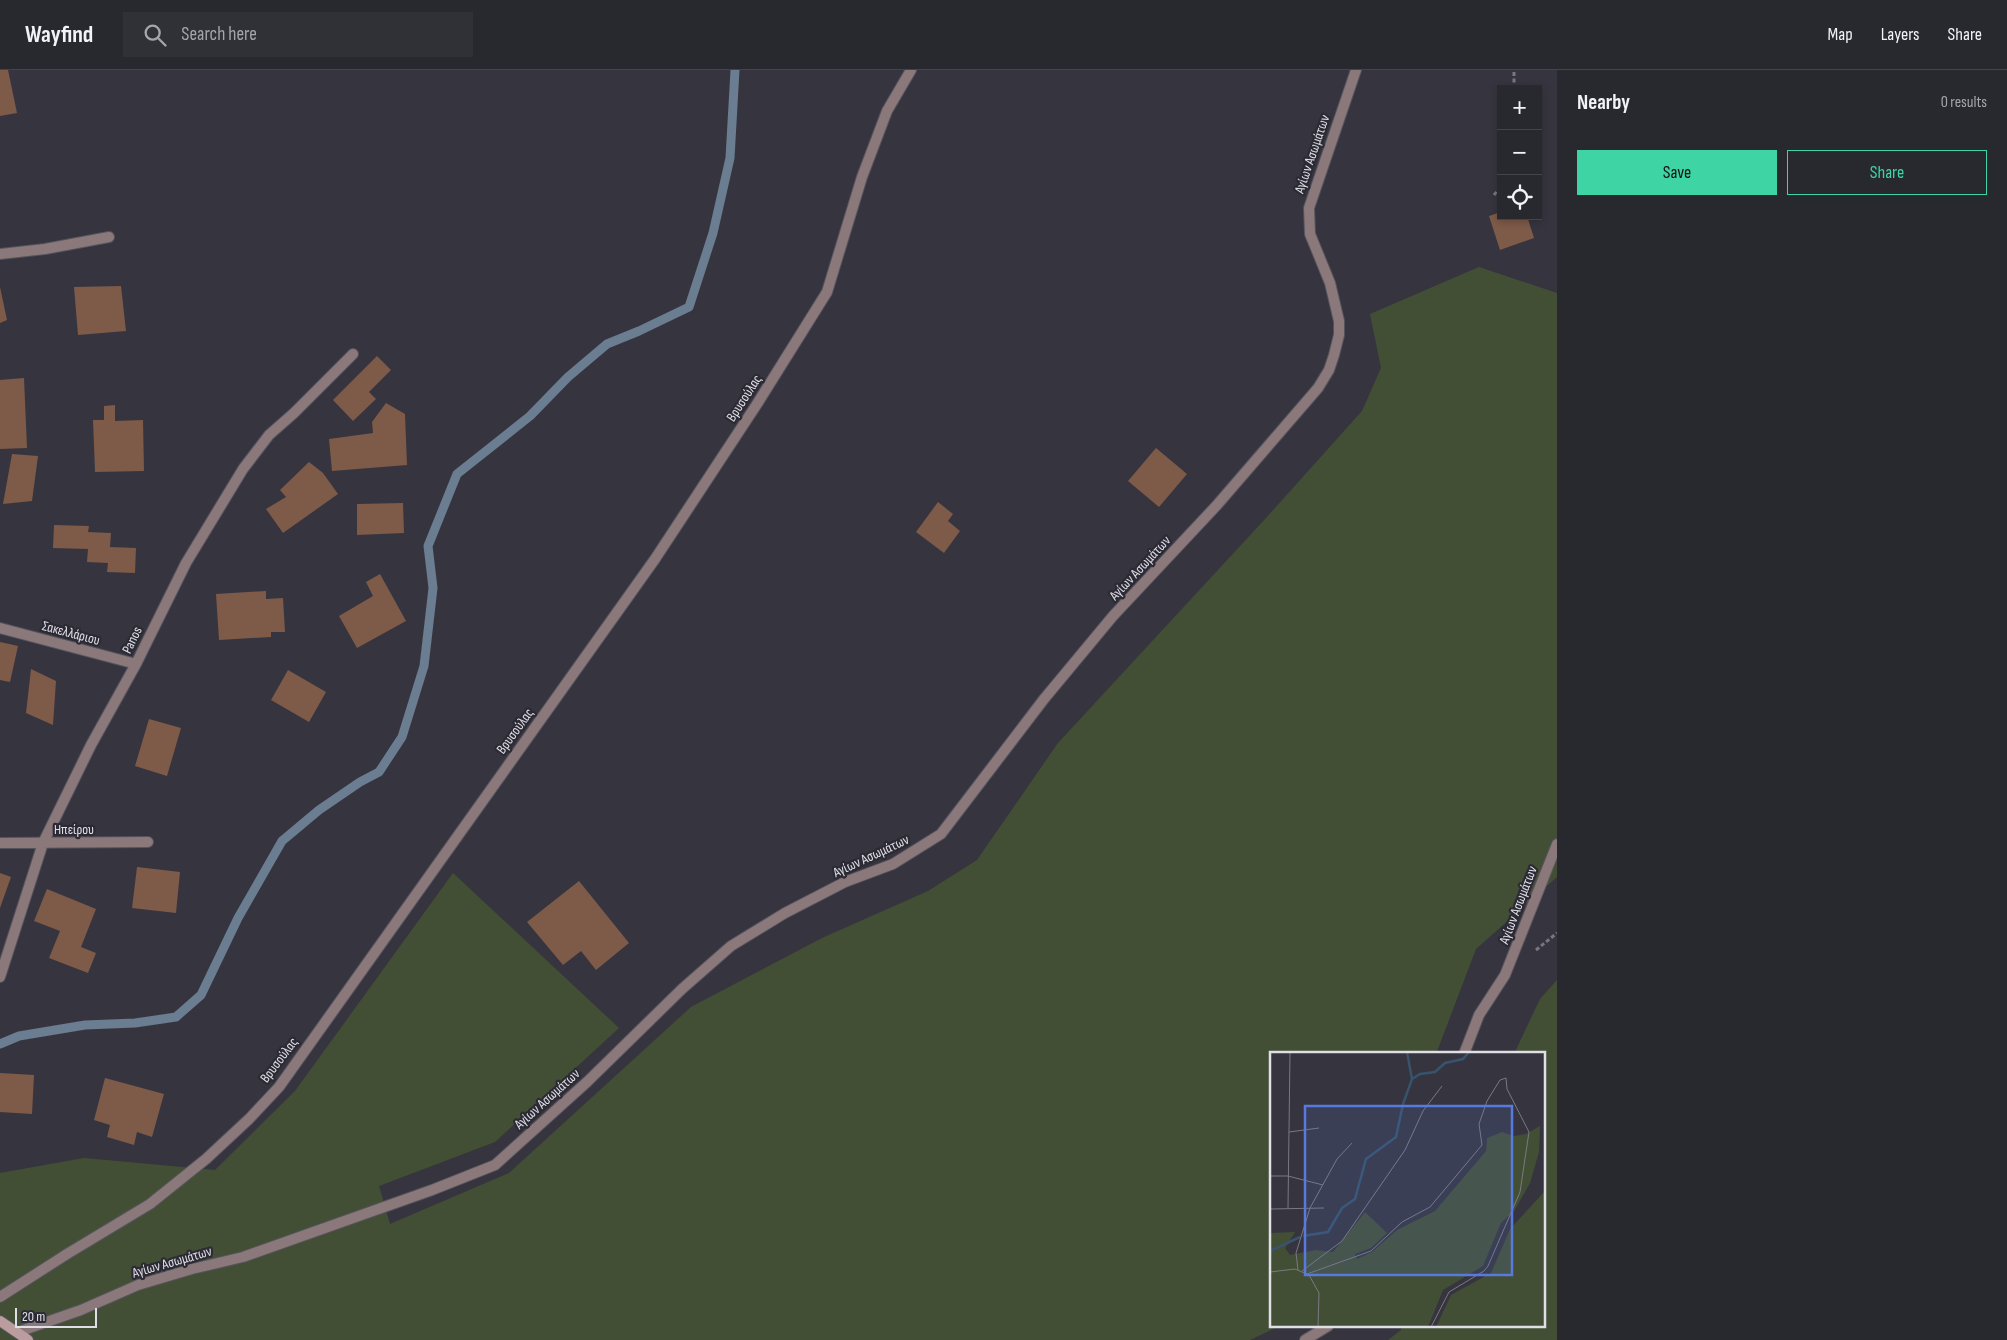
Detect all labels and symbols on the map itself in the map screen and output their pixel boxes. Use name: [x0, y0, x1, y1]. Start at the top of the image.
street label: Αγίων Ασωμάτων: [1290, 112, 1334, 196]
street label: Βρυσούλας: [723, 371, 765, 425]
street label: Αγίων Ασωμάτων: [1105, 532, 1175, 605]
street label: Σακελλάριου: [40, 617, 102, 649]
street label: Panos: [118, 624, 146, 656]
street label: Βρυσούλας: [493, 705, 537, 757]
street label: Ηπείρου: [54, 821, 94, 838]
street label: Αγίων Ασωμάτων: [829, 831, 912, 881]
street label: Αγίων Ασωμάτων: [1495, 863, 1541, 947]
street label: Βρυσούλας: [256, 1034, 302, 1086]
inset map: [1270, 1052, 1544, 1328]
street label: Αγίων Ασωμάτων: [510, 1065, 584, 1133]
street label: Αγίων Ασωμάτων: [129, 1242, 214, 1282]
scale bar: [15, 1305, 98, 1328]

